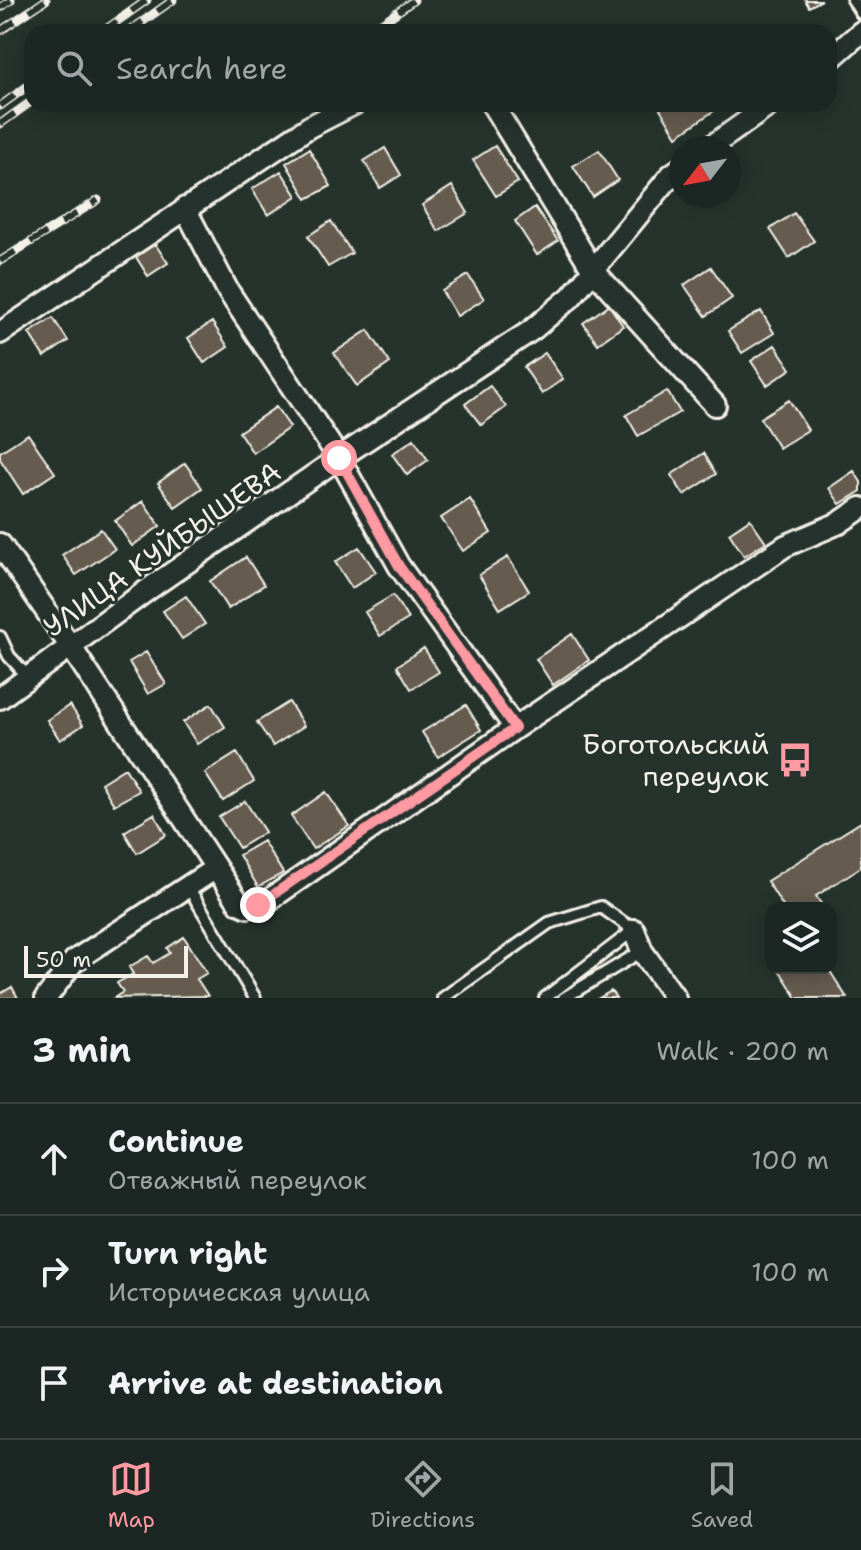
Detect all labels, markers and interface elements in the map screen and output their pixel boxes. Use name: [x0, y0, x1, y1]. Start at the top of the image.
search box: [24, 24, 837, 112]
icon: search: [52, 46, 96, 90]
text: Search here: [116, 48, 287, 89]
north arrow: [669, 136, 741, 208]
route start: [321, 440, 357, 476]
street label: УЛИЦА КУЙБЫШЕВА: [36, 453, 288, 645]
place label: Боготольский переулок: [582, 725, 769, 795]
bus stop icon: Боготольский переулок: [776, 741, 814, 779]
route end: [240, 887, 276, 923]
map controls: [765, 902, 837, 974]
button: layers: [765, 902, 837, 974]
scale bar: [24, 942, 188, 978]
text: 50 m: [36, 945, 91, 974]
text: 3 min: [32, 1027, 131, 1073]
text: Walk · 200 m: [656, 1033, 829, 1068]
text: Continue: [108, 1121, 244, 1162]
icon: ahead: [32, 1137, 76, 1181]
text: 100 m: [751, 1142, 829, 1177]
text: Отважный переулок: [108, 1162, 367, 1197]
text: Turn right: [108, 1233, 267, 1274]
icon: right: [32, 1249, 76, 1293]
text: 100 m: [751, 1254, 829, 1289]
text: Историческая улица: [108, 1274, 370, 1309]
icon: arrive: [32, 1361, 76, 1405]
text: Arrive at destination: [108, 1363, 443, 1404]
tab: Map: [108, 1457, 155, 1534]
tab: Directions: [370, 1457, 475, 1534]
tab: Saved: [691, 1457, 753, 1534]

